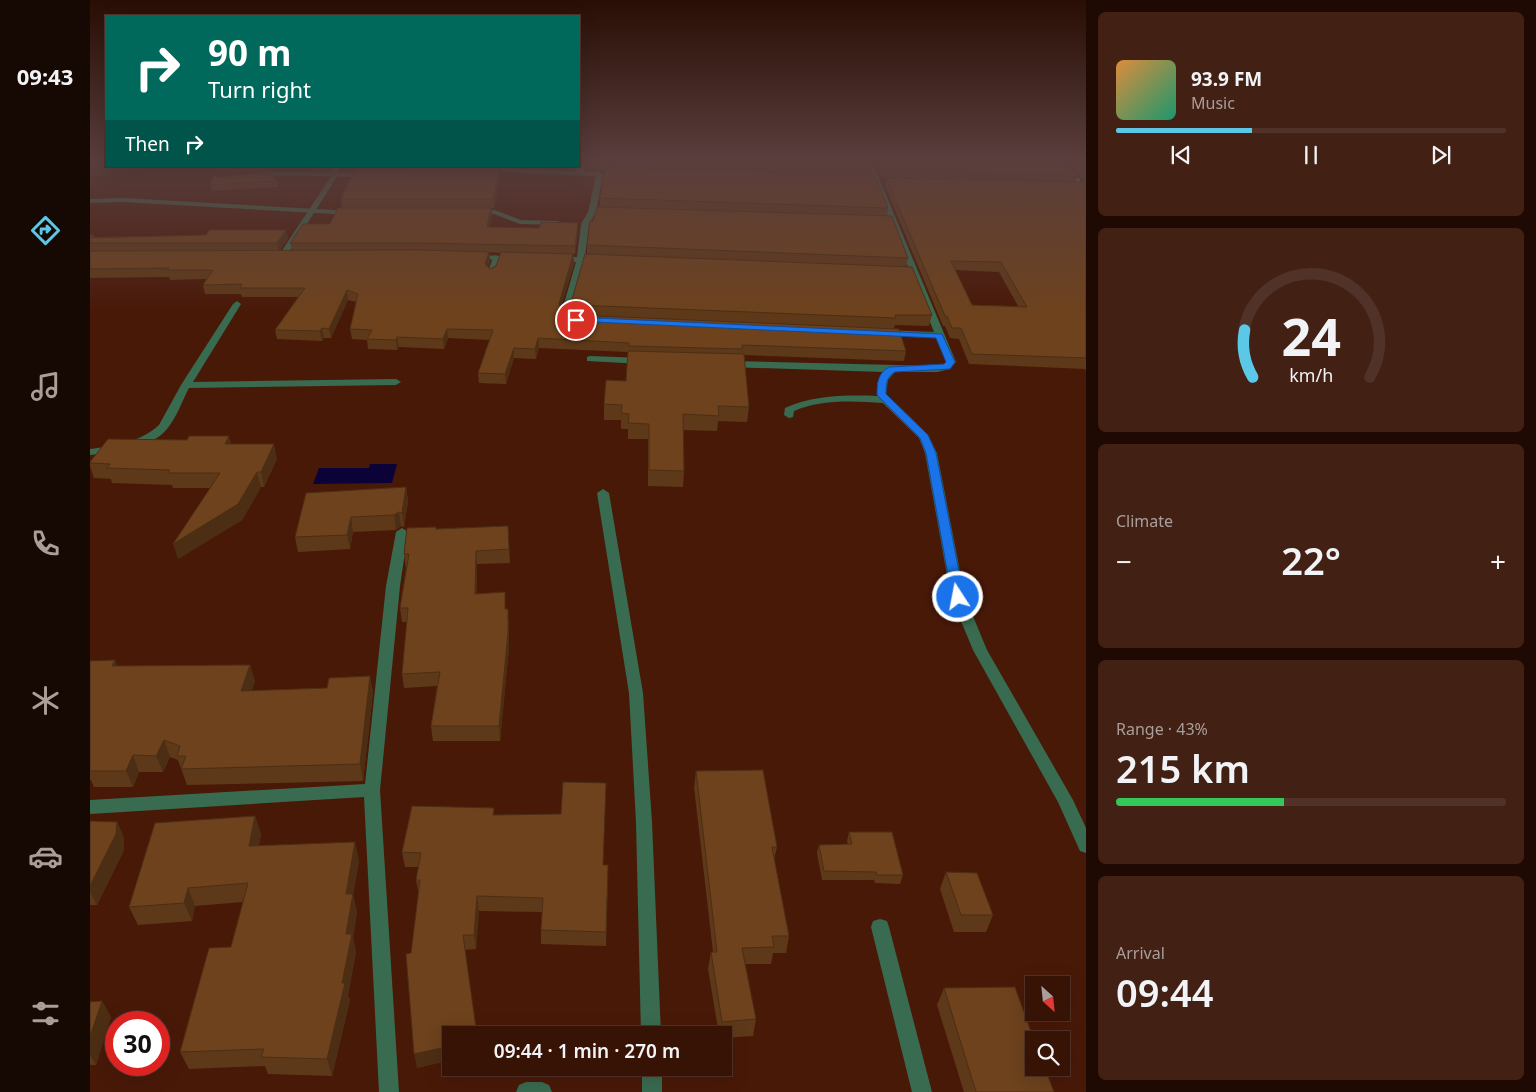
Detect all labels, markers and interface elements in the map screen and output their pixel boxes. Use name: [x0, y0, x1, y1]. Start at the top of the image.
text: 90 m: [208, 29, 291, 76]
icon: right: [125, 35, 190, 100]
text: 09:43: [17, 61, 73, 91]
text: 93.9 FM: [1191, 66, 1262, 92]
text: Turn right: [208, 74, 311, 104]
text: Music: [1191, 92, 1235, 114]
icon: right: [180, 130, 208, 158]
text: Then: [125, 131, 170, 157]
icon: previous: [1167, 141, 1195, 169]
icon: pause: [1297, 141, 1325, 169]
icon: next: [1427, 141, 1455, 169]
icon: directions: [28, 213, 63, 248]
pin: [555, 299, 597, 341]
text: 24: [1281, 300, 1341, 371]
icon: arrive: [562, 306, 590, 334]
text: km/h: [1289, 363, 1333, 387]
icon: music: [28, 369, 63, 404]
text: Climate: [1116, 510, 1173, 532]
icon: phone: [28, 526, 63, 561]
text: 22°: [1281, 534, 1341, 586]
text: −: [1116, 542, 1132, 580]
text: +: [1490, 542, 1506, 580]
position arrow: [931, 570, 983, 622]
icon: climate: [28, 683, 63, 718]
text: Range · 43%: [1116, 718, 1208, 740]
text: 215 km: [1116, 742, 1250, 794]
icon: car: [28, 839, 63, 874]
text: Arrival: [1116, 942, 1165, 964]
text: 09:44: [1116, 966, 1213, 1018]
north arrow: [1025, 976, 1070, 1021]
map controls: [1025, 976, 1070, 1076]
icon: filters: [28, 996, 63, 1031]
speed limit sign: 30: [105, 1011, 170, 1076]
button: search: [1025, 1031, 1070, 1076]
text: 09:44 · 1 min · 270 m: [494, 1038, 680, 1064]

